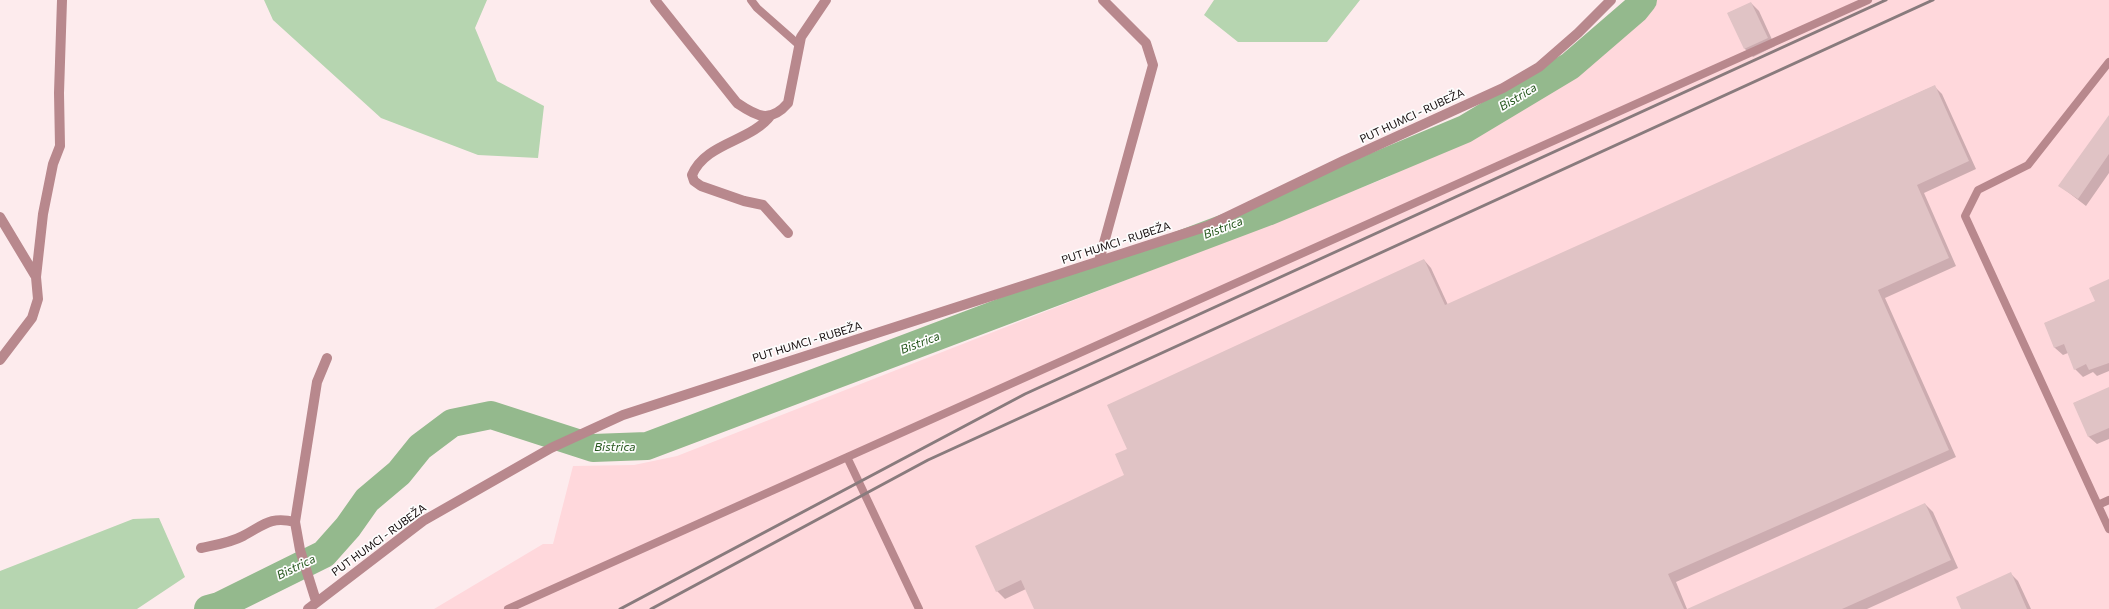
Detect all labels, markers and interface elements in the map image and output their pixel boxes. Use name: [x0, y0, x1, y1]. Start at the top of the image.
water label: Bistrica: [1497, 80, 1539, 114]
street label: PUT HUMCI - RUBEŽA: [1358, 86, 1466, 146]
water label: Bistrica: [1201, 214, 1245, 242]
street label: PUT HUMCI - RUBEŽA: [1060, 219, 1172, 267]
street label: PUT HUMCI - RUBEŽA: [751, 319, 863, 365]
water label: Bistrica: [898, 329, 942, 357]
water label: Bistrica: [594, 440, 636, 454]
street label: PUT HUMCI - RUBEŽA: [329, 501, 429, 579]
water label: Bistrica: [274, 551, 318, 583]

